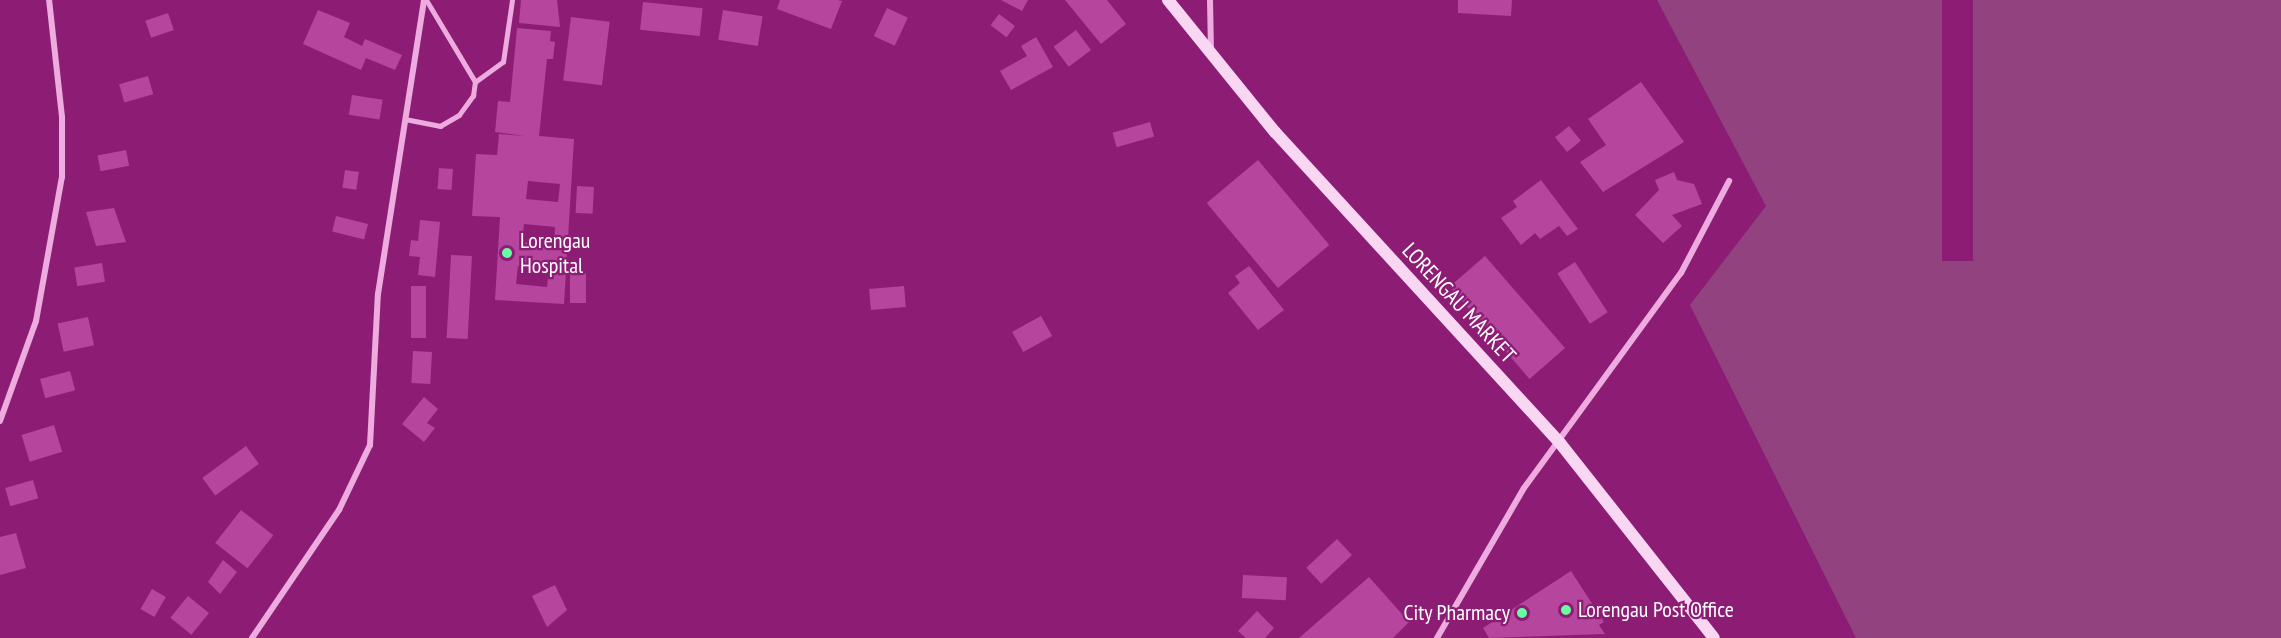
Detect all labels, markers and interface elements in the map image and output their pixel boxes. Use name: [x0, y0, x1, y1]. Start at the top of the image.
place label: Lorengau Hospital: [520, 227, 590, 278]
street label: LORENGAU MARKET: [1397, 238, 1521, 368]
marker: Lorengau Hospital: [498, 244, 516, 262]
place label: Lorengau Post Office: [1578, 597, 1734, 623]
place label: City Pharmacy: [1403, 600, 1510, 626]
marker: Lorengau Post Office: [1559, 603, 1573, 617]
marker: City Pharmacy: [1515, 606, 1529, 620]

